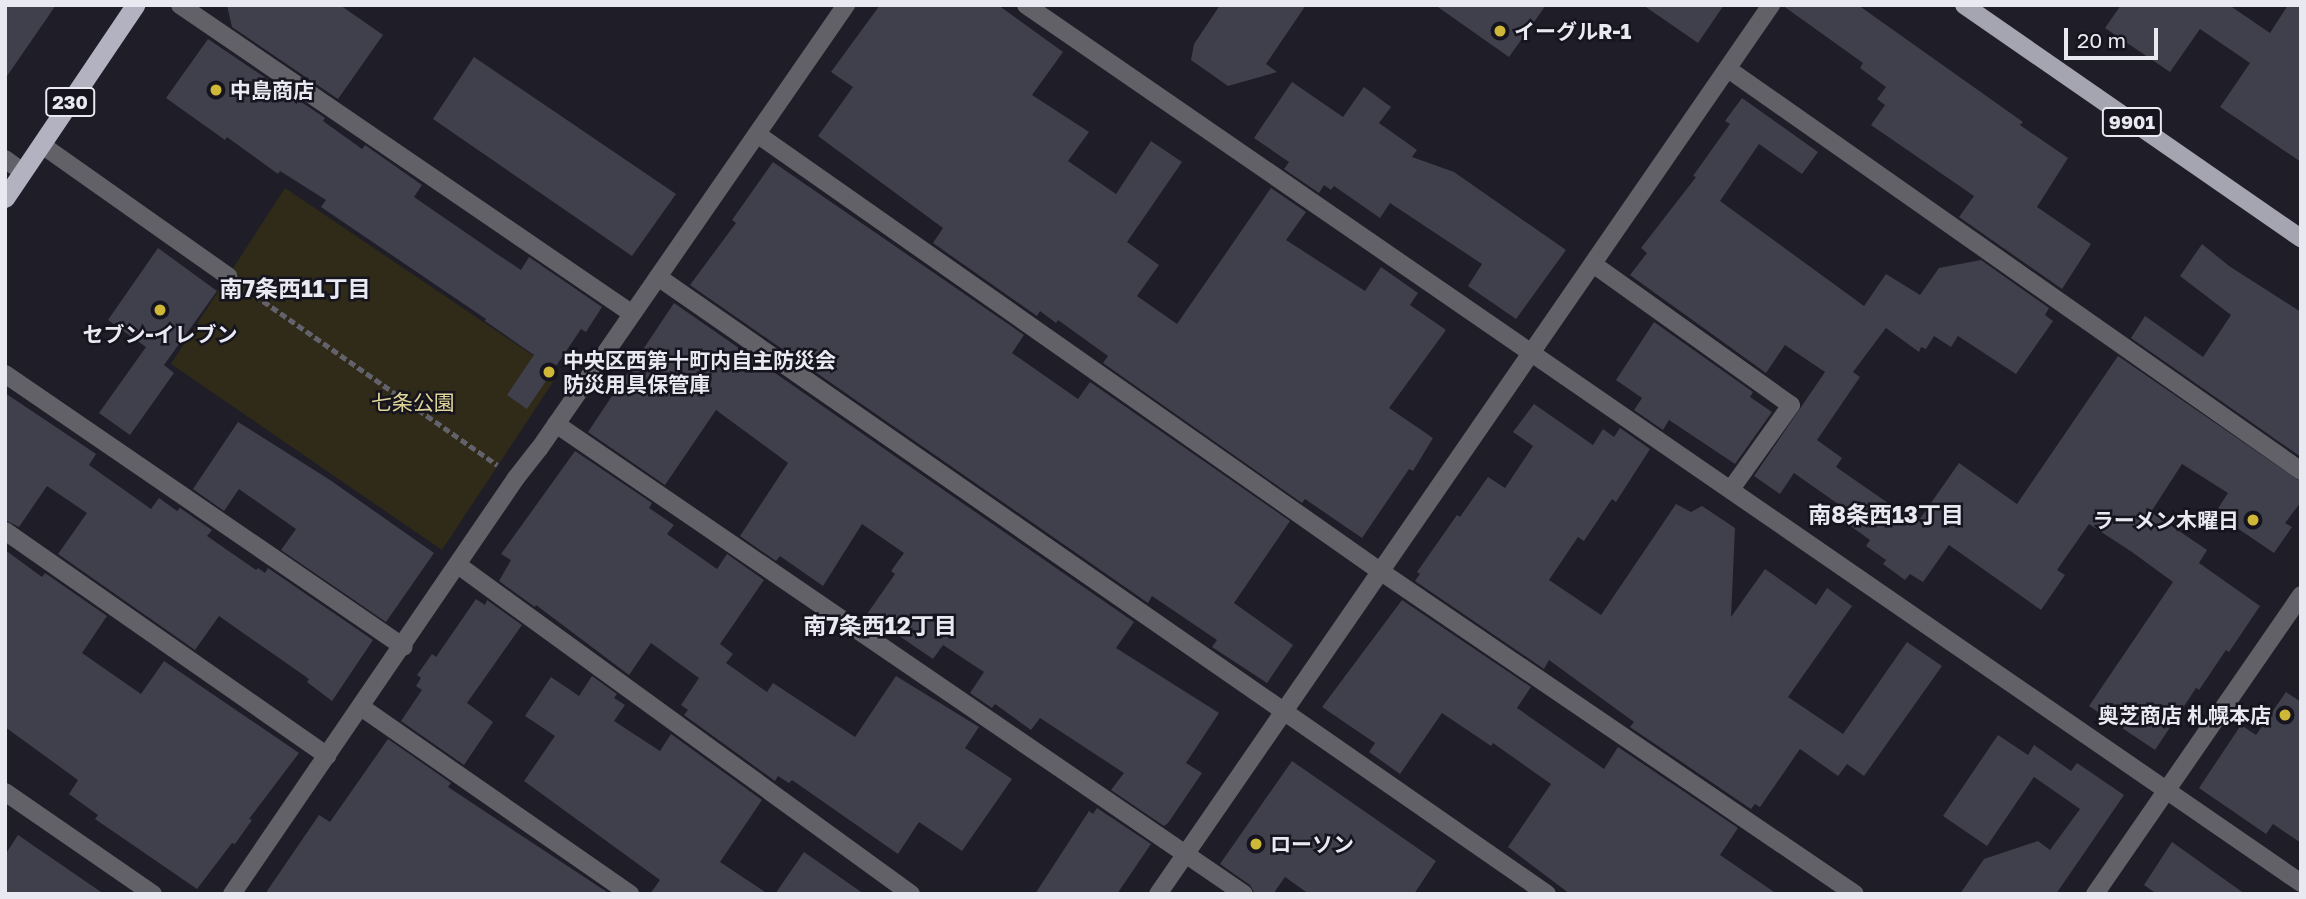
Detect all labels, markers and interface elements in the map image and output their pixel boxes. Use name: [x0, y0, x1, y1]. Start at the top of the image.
scale bar: [2068, 14, 2162, 58]
place label: イーグルR-1: [1514, 18, 1631, 44]
marker: イーグルR-1: [1492, 23, 1508, 39]
text: 20 m: [2077, 27, 2126, 53]
place label: 中島商店: [230, 77, 314, 103]
marker: 中島商店: [208, 82, 224, 98]
road number: 230: [44, 86, 96, 118]
road number: 9901: [2100, 106, 2164, 138]
district label: 南7条西11丁目: [219, 274, 371, 302]
marker: セブン-イレブン: [152, 302, 168, 318]
place label: セブン-イレブン: [83, 321, 237, 347]
place label: 中央区西第十町内自主防災会 防災用具保管庫: [563, 347, 836, 397]
marker: 中央区西第十町内自主防災会 防災用具保管庫: [541, 364, 557, 380]
park label: 七条公園: [371, 389, 455, 415]
district label: 南8条西13丁目: [1808, 500, 1964, 528]
place label: ラーメン木曜日: [2092, 507, 2239, 533]
marker: ラーメン木曜日: [2245, 512, 2261, 528]
district label: 南7条西12丁目: [803, 611, 957, 639]
place label: 奥芝商店 札幌本店: [2098, 702, 2271, 728]
marker: 奥芝商店 札幌本店: [2277, 707, 2293, 723]
place label: ローソン: [1270, 831, 1354, 857]
marker: ローソン: [1248, 836, 1264, 852]

